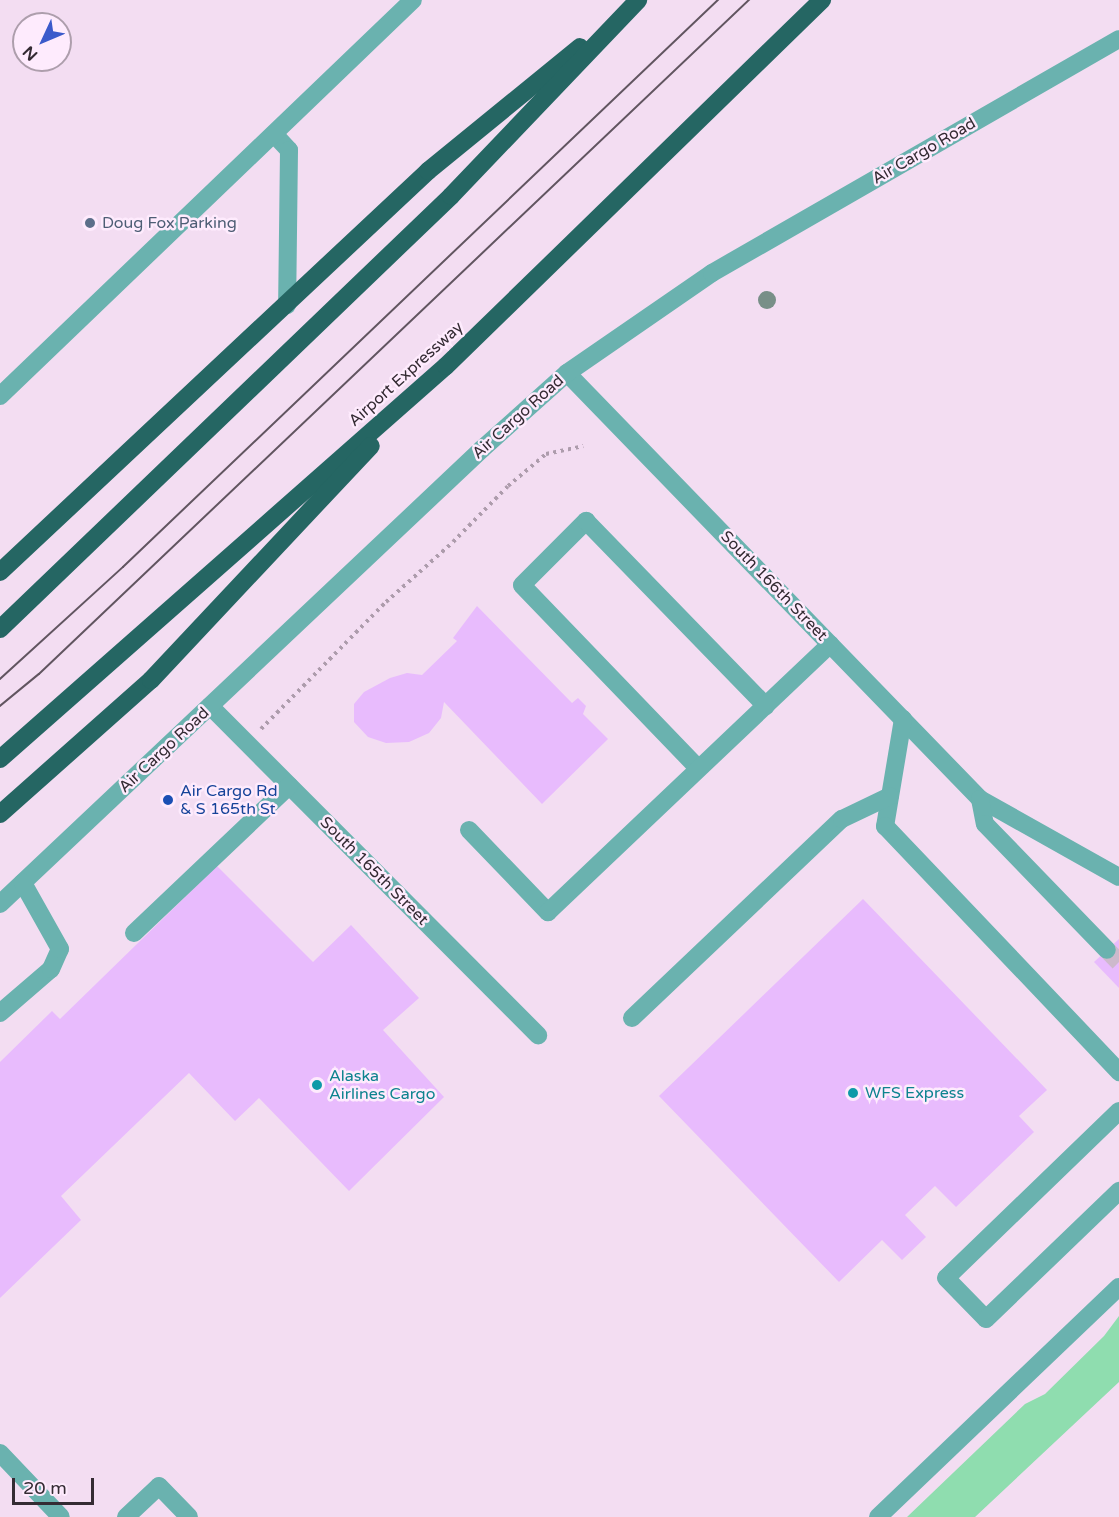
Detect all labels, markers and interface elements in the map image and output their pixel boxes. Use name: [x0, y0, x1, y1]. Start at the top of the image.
north arrow: [12, 12, 72, 72]
text: N: [19, 42, 42, 65]
street label: Air Cargo Road: [869, 114, 979, 188]
place label: Doug Fox Parking: [102, 213, 237, 233]
marker: Doug Fox Parking: [83, 216, 97, 230]
street label: Airport Expressway: [345, 318, 467, 430]
street label: Air Cargo Road: [468, 371, 568, 463]
street label: South 166th Street: [717, 527, 831, 645]
street label: Air Cargo Road: [115, 703, 213, 797]
place label: Air Cargo Rd & S 165th St: [180, 781, 278, 819]
marker: Air Cargo Rd & S 165th St: [161, 793, 175, 807]
street label: South 165th Street: [316, 813, 432, 929]
place label: Alaska Airlines Cargo: [329, 1066, 435, 1104]
marker: Alaska Airlines Cargo: [310, 1078, 324, 1092]
place label: WFS Express: [865, 1083, 964, 1103]
marker: WFS Express: [846, 1086, 860, 1100]
scale bar: [15, 1466, 98, 1504]
text: 20 m: [23, 1477, 67, 1499]

